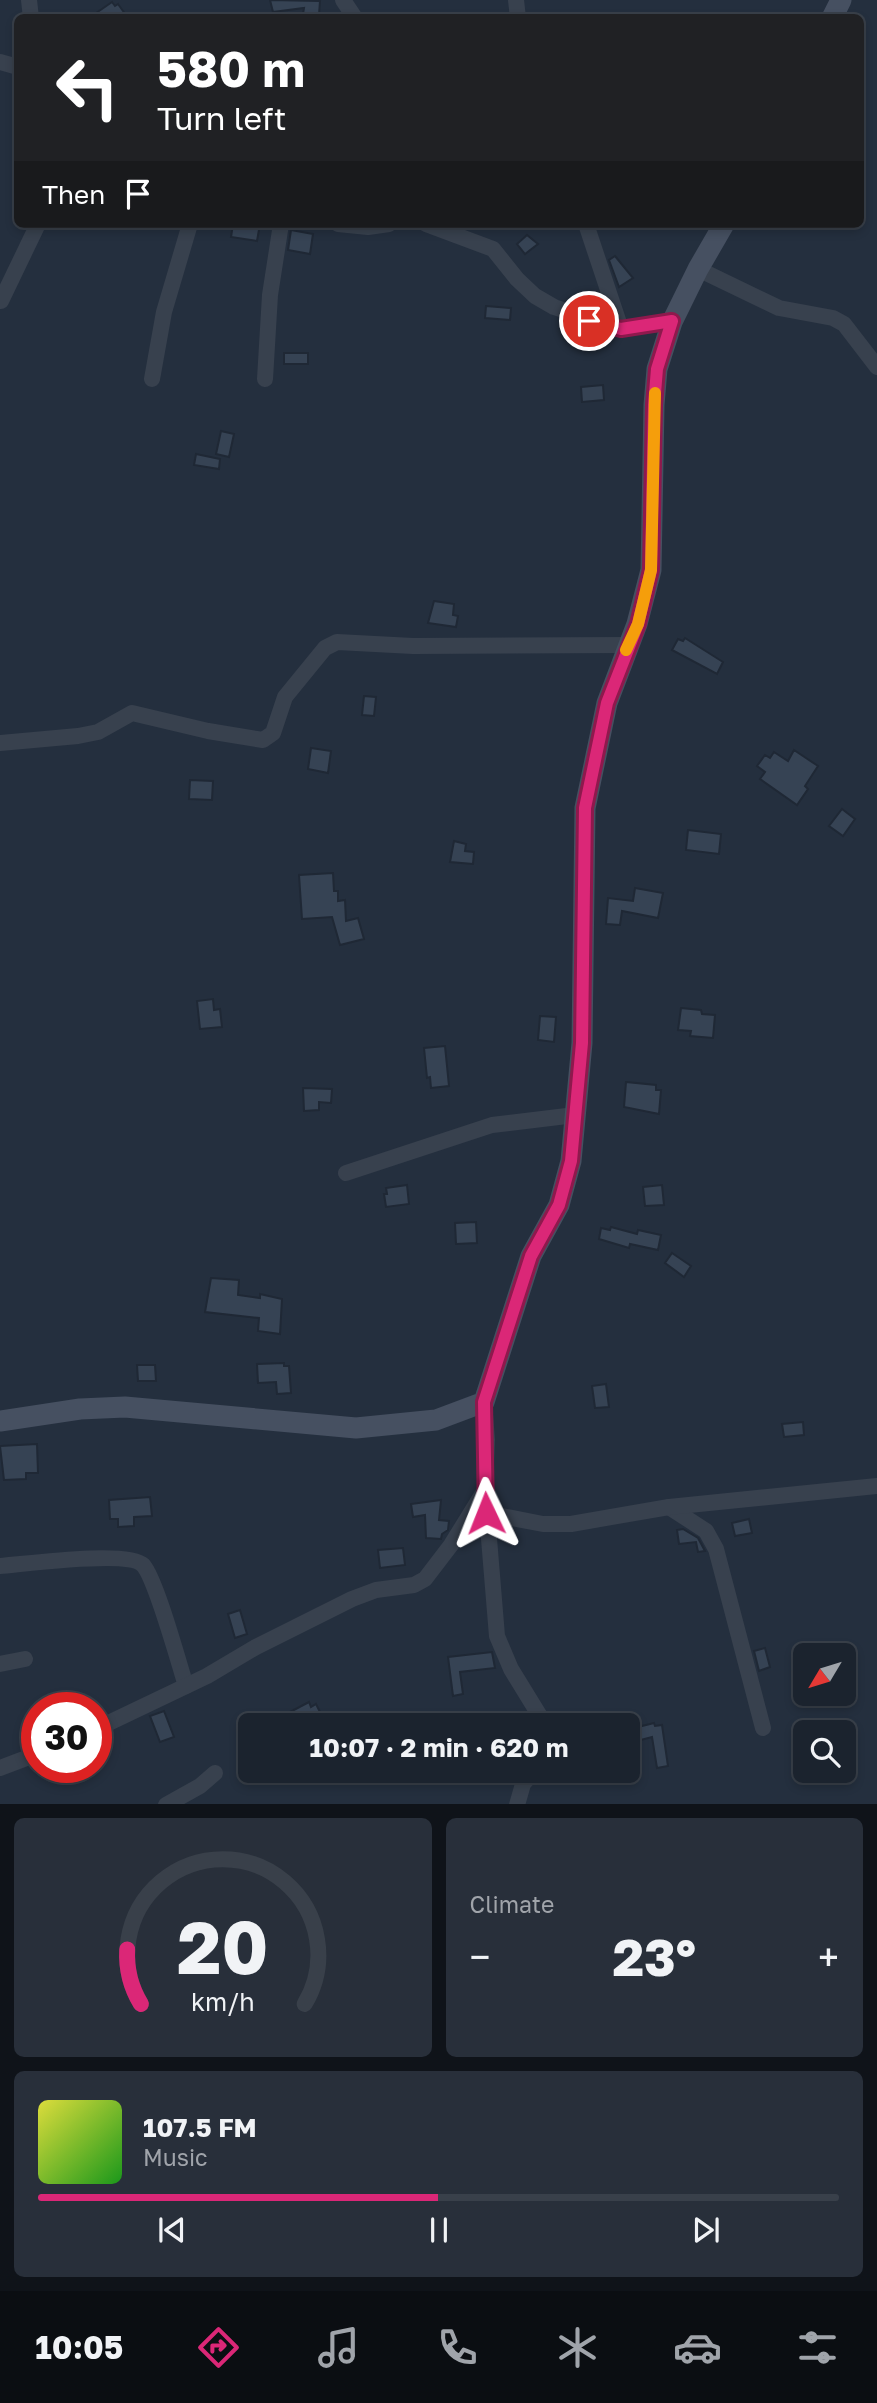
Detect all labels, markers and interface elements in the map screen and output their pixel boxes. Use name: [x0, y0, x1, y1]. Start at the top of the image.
text: 580 m: [157, 39, 305, 98]
icon: left: [42, 42, 133, 133]
text: Turn left: [157, 99, 286, 137]
icon: arrive: [119, 175, 157, 213]
text: Then: [42, 179, 105, 210]
pin: [559, 291, 619, 351]
icon: arrive: [570, 302, 608, 340]
position arrow: [449, 1476, 523, 1550]
north arrow: [793, 1643, 856, 1706]
map controls: [793, 1643, 856, 1783]
speed limit sign: 30: [21, 1692, 112, 1783]
button: search: [793, 1720, 856, 1783]
text: 10:07 · 2 min · 620 m: [310, 1732, 568, 1763]
text: Climate: [470, 1890, 554, 1918]
text: 20: [177, 1903, 269, 1990]
text: 23°: [612, 1925, 696, 1987]
text: −: [470, 1934, 490, 1979]
text: +: [818, 1934, 839, 1979]
text: km/h: [191, 1985, 255, 2016]
text: 107.5 FM: [143, 2112, 257, 2143]
text: Music: [143, 2143, 208, 2171]
icon: previous: [153, 2211, 191, 2249]
icon: pause: [420, 2211, 458, 2249]
icon: next: [687, 2211, 725, 2249]
icon: directions: [194, 2323, 243, 2372]
icon: music: [314, 2323, 363, 2372]
icon: phone: [433, 2323, 482, 2372]
icon: climate: [553, 2323, 602, 2372]
icon: car: [673, 2323, 722, 2372]
icon: filters: [793, 2323, 842, 2372]
text: 10:05: [35, 2328, 123, 2366]

